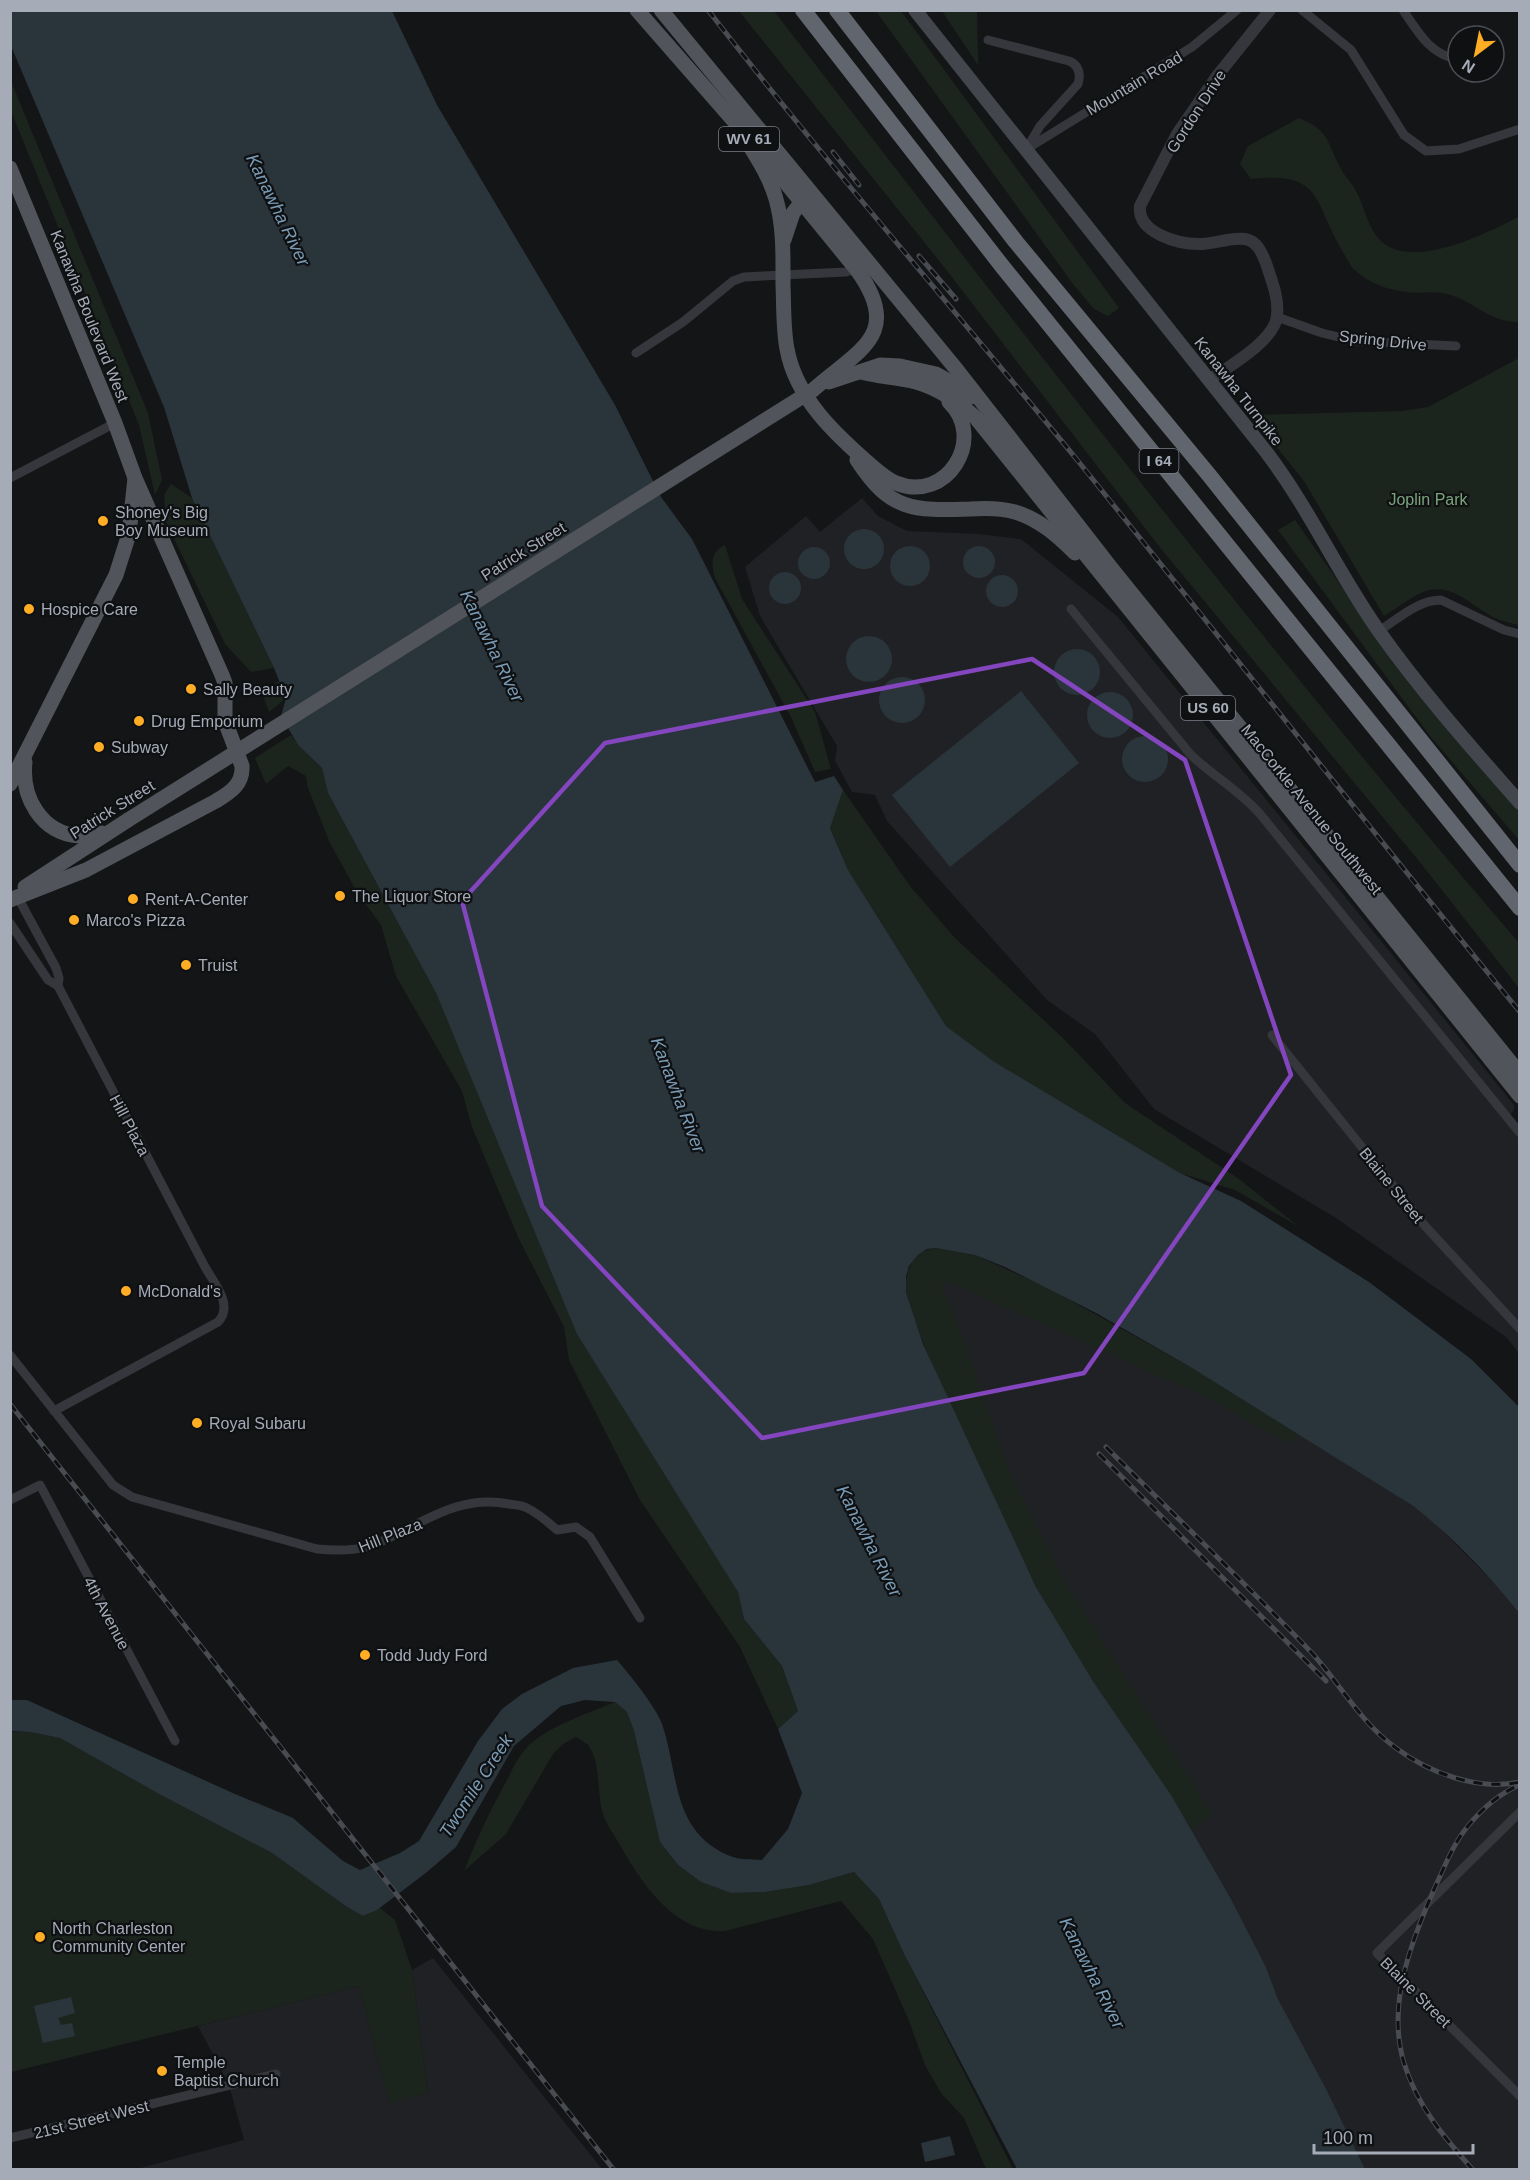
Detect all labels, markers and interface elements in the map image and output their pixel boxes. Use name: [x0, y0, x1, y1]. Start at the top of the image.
north arrow: [1446, 24, 1506, 84]
street label: Mountain Road: [1083, 48, 1185, 119]
text: N: [1459, 56, 1478, 77]
street label: Gordon Drive: [1163, 67, 1230, 156]
road number: WV 61: [719, 127, 779, 151]
water label: Kanawha River: [242, 151, 314, 270]
street label: Kanawha Boulevard West: [47, 228, 132, 405]
street label: Spring Drive: [1338, 327, 1428, 354]
street label: Kanawha Turnpike: [1191, 334, 1286, 449]
road number: I 64: [1140, 449, 1178, 473]
park label: Joplin Park: [1388, 491, 1469, 508]
place label: Shoney's Big Boy Museum: [115, 504, 208, 539]
marker: Shoney's Big Boy Museum: [96, 514, 110, 528]
street label: Patrick Street: [478, 518, 569, 584]
water label: Kanawha River: [456, 587, 528, 706]
place label: Hospice Care: [41, 601, 138, 618]
marker: Hospice Care: [22, 602, 36, 616]
place label: Sally Beauty: [203, 681, 292, 698]
marker: Sally Beauty: [184, 682, 198, 696]
road number: US 60: [1181, 696, 1235, 720]
place label: Drug Emporium: [151, 713, 263, 730]
marker: Drug Emporium: [132, 714, 146, 728]
street label: MacCorkle Avenue Southwest: [1238, 721, 1386, 898]
place label: Subway: [111, 739, 168, 756]
marker: Subway: [92, 740, 106, 754]
street label: Patrick Street: [67, 776, 158, 842]
place label: The Liquor Store: [352, 888, 471, 905]
marker: The Liquor Store: [333, 889, 347, 903]
place label: Rent-A-Center: [145, 891, 249, 908]
marker: Rent-A-Center: [126, 892, 140, 906]
place label: Marco's Pizza: [86, 912, 185, 929]
marker: Marco's Pizza: [67, 913, 81, 927]
place label: Truist: [198, 957, 238, 974]
marker: Truist: [179, 958, 193, 972]
water label: Kanawha River: [647, 1034, 710, 1157]
street label: Hill Plaza: [106, 1092, 153, 1159]
street label: Blaine Street: [1356, 1144, 1427, 1227]
place label: McDonald's: [138, 1283, 221, 1300]
marker: McDonald's: [119, 1284, 133, 1298]
place label: Royal Subaru: [209, 1415, 306, 1432]
marker: Royal Subaru: [190, 1416, 204, 1430]
water label: Kanawha River: [832, 1482, 906, 1601]
street label: Hill Plaza: [356, 1515, 424, 1556]
street label: 4th Avenue: [80, 1574, 133, 1653]
place label: Todd Judy Ford: [377, 1647, 487, 1664]
marker: Todd Judy Ford: [358, 1648, 372, 1662]
water label: Twomile Creek: [435, 1730, 517, 1841]
water label: Kanawha River: [1055, 1914, 1129, 2033]
place label: North Charleston Community Center: [52, 1920, 186, 1955]
marker: North Charleston Community Center: [33, 1930, 47, 1944]
street label: Blaine Street: [1377, 1954, 1454, 2031]
place label: Temple Baptist Church: [174, 2054, 279, 2089]
marker: Temple Baptist Church: [155, 2064, 169, 2078]
street label: 21st Street West: [32, 2097, 151, 2142]
scale bar: [1314, 2117, 1473, 2155]
text: 100 m: [1323, 2128, 1373, 2148]

